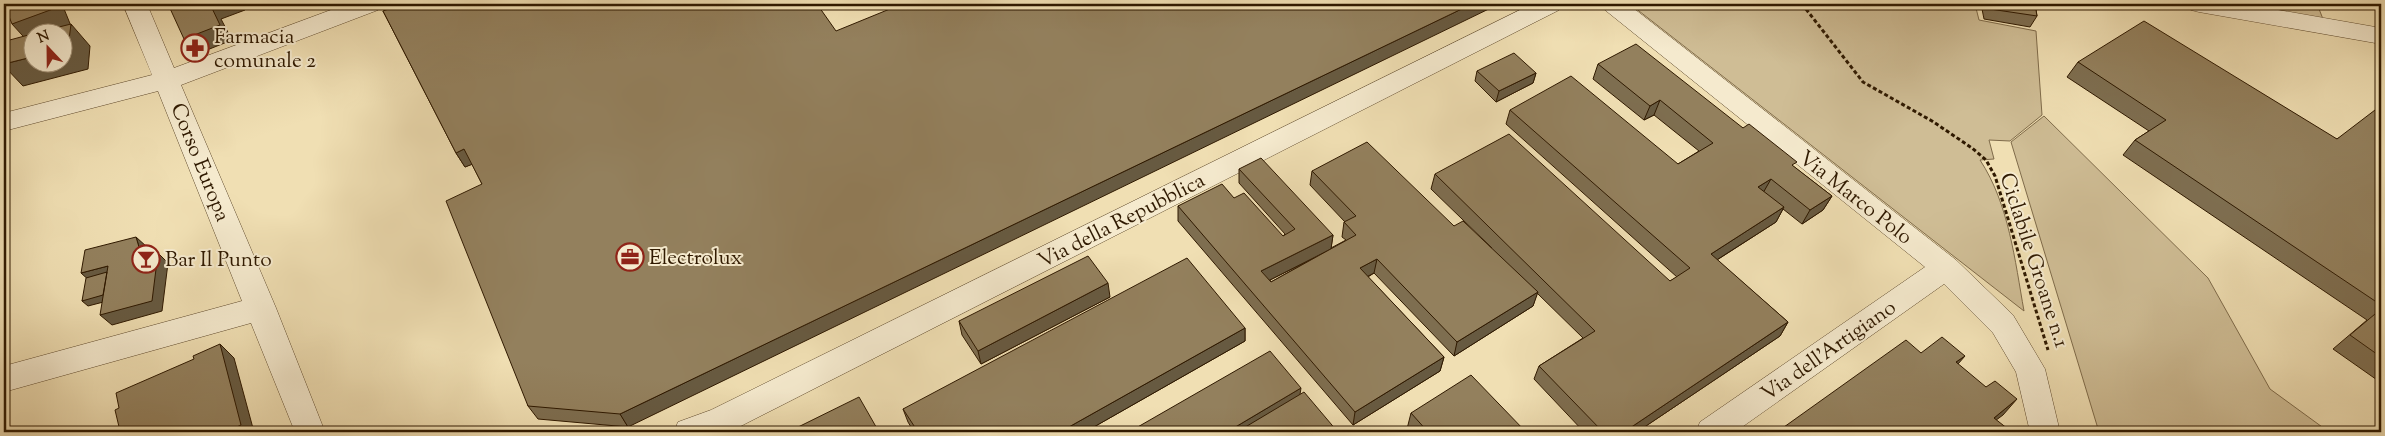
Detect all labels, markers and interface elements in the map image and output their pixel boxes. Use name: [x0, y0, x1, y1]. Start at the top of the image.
north arrow: [22, 22, 72, 72]
place label: Farmacia comunale 2: [214, 23, 316, 77]
text: N: [35, 26, 53, 49]
pharmacy icon: Farmacia comunale 2: [180, 33, 210, 63]
street label: Corso Europa: [162, 99, 237, 227]
street label: Via Marco Polo: [1791, 144, 1918, 253]
street label: Via della Repubblica: [1033, 166, 1211, 277]
street label: Ciclabile Groane n.1: [1991, 169, 2075, 352]
office icon: Electrolux: [615, 242, 645, 272]
bar icon: Bar Il Punto: [131, 244, 161, 274]
place label: Electrolux: [649, 244, 742, 274]
place label: Bar Il Punto: [165, 246, 272, 276]
street label: Via dell'Artigiano: [1755, 294, 1903, 410]

